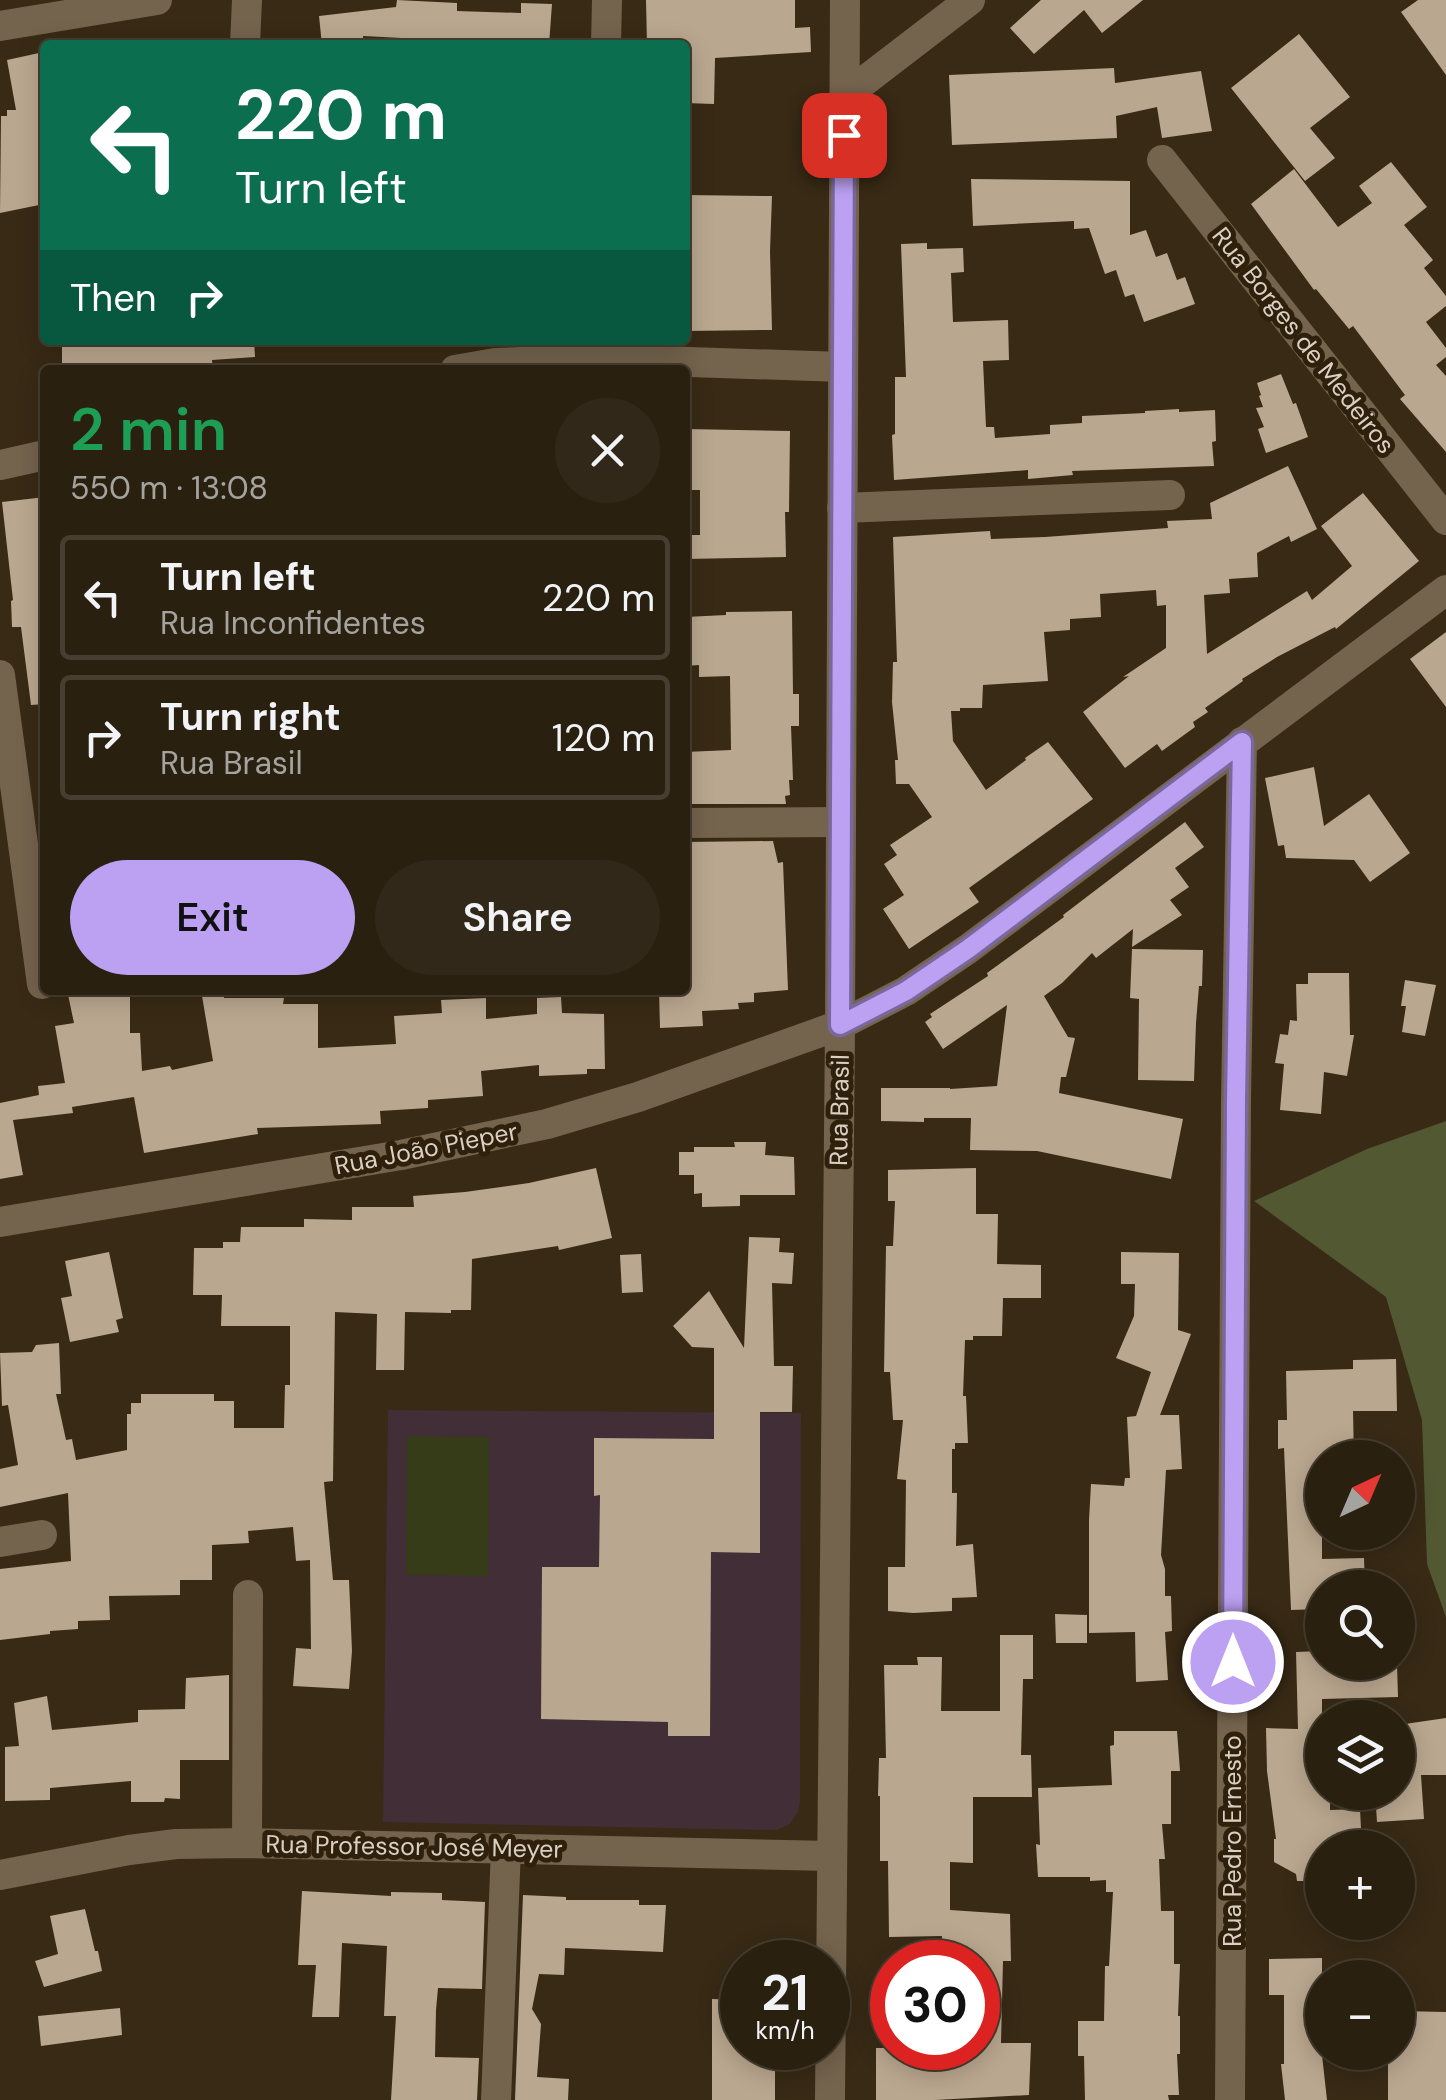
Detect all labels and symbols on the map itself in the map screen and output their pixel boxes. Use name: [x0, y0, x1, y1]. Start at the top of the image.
pin: [802, 93, 887, 178]
street label: Rua Borges de Medeiros: [1205, 220, 1402, 460]
street label: Rua Brasil: [822, 1054, 857, 1166]
street label: Rua João Pieper: [332, 1115, 520, 1182]
north arrow: [1305, 1440, 1415, 1550]
position arrow: [1181, 1610, 1285, 1714]
street label: Rua Pedro Ernesto: [1216, 1735, 1249, 1947]
street label: Rua Professor José Meyer: [265, 1827, 563, 1866]
speed limit sign: 30: [870, 1940, 1000, 2070]

